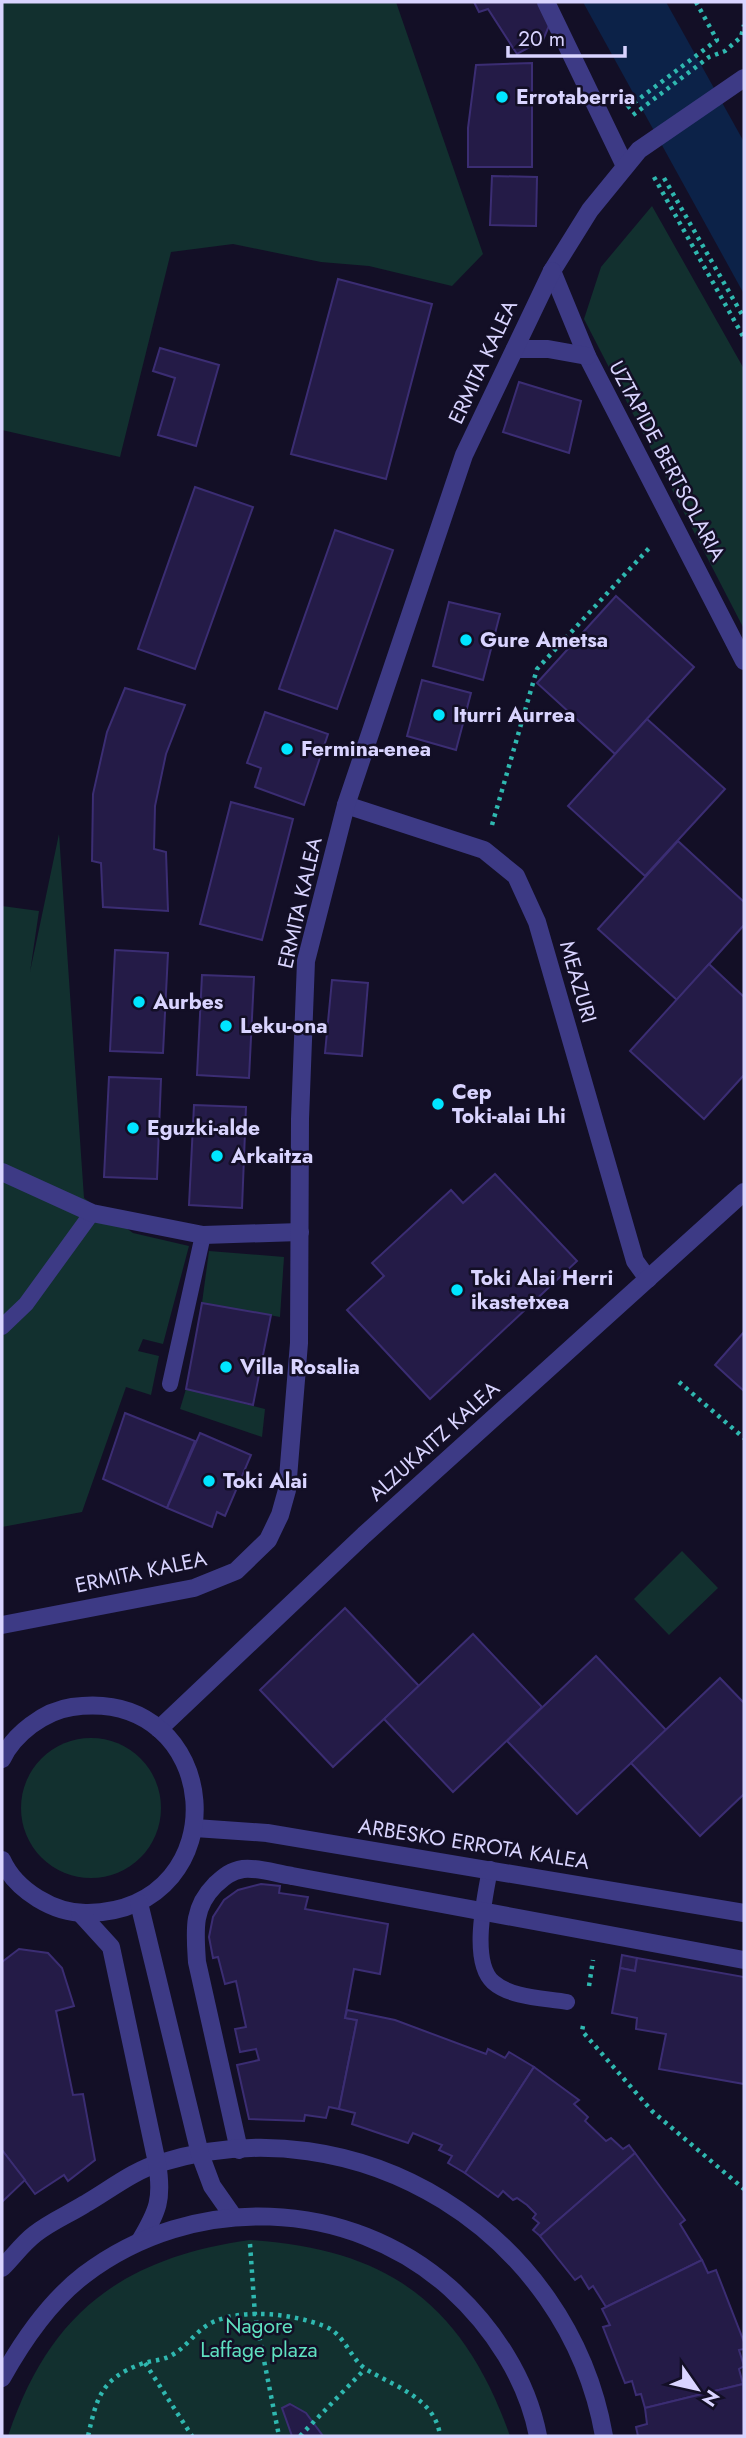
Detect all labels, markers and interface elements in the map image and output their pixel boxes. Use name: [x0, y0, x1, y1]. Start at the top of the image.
scale bar: [508, 14, 625, 58]
text: 20 m: [518, 24, 565, 54]
place label: Errotaberria: [516, 82, 635, 112]
marker: Errotaberria: [494, 89, 510, 105]
street label: ERMITA KALEA: [441, 295, 525, 429]
street label: UZTAPIDE BERTSOLARIA: [601, 355, 733, 567]
place label: Gure Ametsa: [480, 625, 608, 655]
marker: Gure Ametsa: [458, 632, 474, 648]
place label: Iturri Aurrea: [453, 700, 575, 730]
marker: Iturri Aurrea: [431, 707, 447, 723]
place label: Fermina-enea: [301, 734, 431, 764]
marker: Fermina-enea: [279, 741, 295, 757]
street label: ERMITA KALEA: [270, 834, 330, 972]
street label: MEAZURI: [552, 938, 604, 1026]
place label: Aurbes: [152, 987, 224, 1017]
marker: Aurbes: [131, 994, 147, 1010]
place label: Leku-ona: [240, 1011, 328, 1041]
marker: Leku-ona: [218, 1018, 234, 1034]
place label: Cep Toki-alai Lhi: [452, 1077, 566, 1131]
marker: Cep Toki-alai Lhi: [430, 1096, 446, 1112]
place label: Eguzki-alde: [147, 1113, 260, 1143]
marker: Eguzki-alde: [125, 1120, 141, 1136]
place label: Arkaitza: [230, 1141, 313, 1171]
marker: Arkaitza: [209, 1148, 225, 1164]
place label: Toki Alai Herri ikastetxea: [471, 1263, 613, 1317]
marker: Toki Alai Herri ikastetxea: [449, 1282, 465, 1298]
place label: Villa Rosalia: [239, 1352, 360, 1382]
marker: Villa Rosalia: [218, 1359, 234, 1375]
street label: ALZUKAITZ KALEA: [362, 1374, 506, 1508]
place label: Toki Alai: [223, 1466, 308, 1496]
marker: Toki Alai: [201, 1473, 217, 1489]
street label: ERMITA KALEA: [72, 1543, 210, 1601]
street label: ARBESKO ERROTA KALEA: [356, 1811, 592, 1877]
park label: Nagore Laffage plaza: [200, 2311, 318, 2365]
north arrow: [662, 2354, 732, 2424]
text: N: [695, 2384, 726, 2412]

